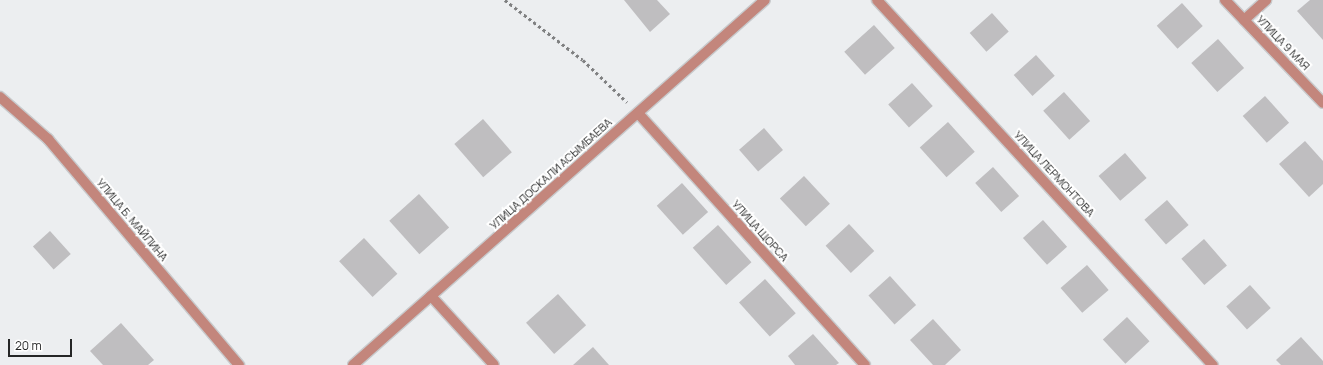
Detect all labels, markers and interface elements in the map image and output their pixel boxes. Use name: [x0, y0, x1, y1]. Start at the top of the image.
street label: УЛИЦА 9 МАЯ: [1254, 13, 1312, 73]
street label: УЛИЦА ДОСКАЛИ АСЫМБАЕВА: [487, 116, 615, 232]
street label: УЛИЦА ЛЕРМОНТОВА: [1011, 129, 1097, 219]
street label: УЛИЦА Б. МАЙЛИНА: [94, 176, 170, 264]
street label: УЛИЦА ЩОРСА: [729, 198, 791, 264]
scale bar: [10, 331, 74, 357]
text: 20 m: [15, 337, 42, 354]

